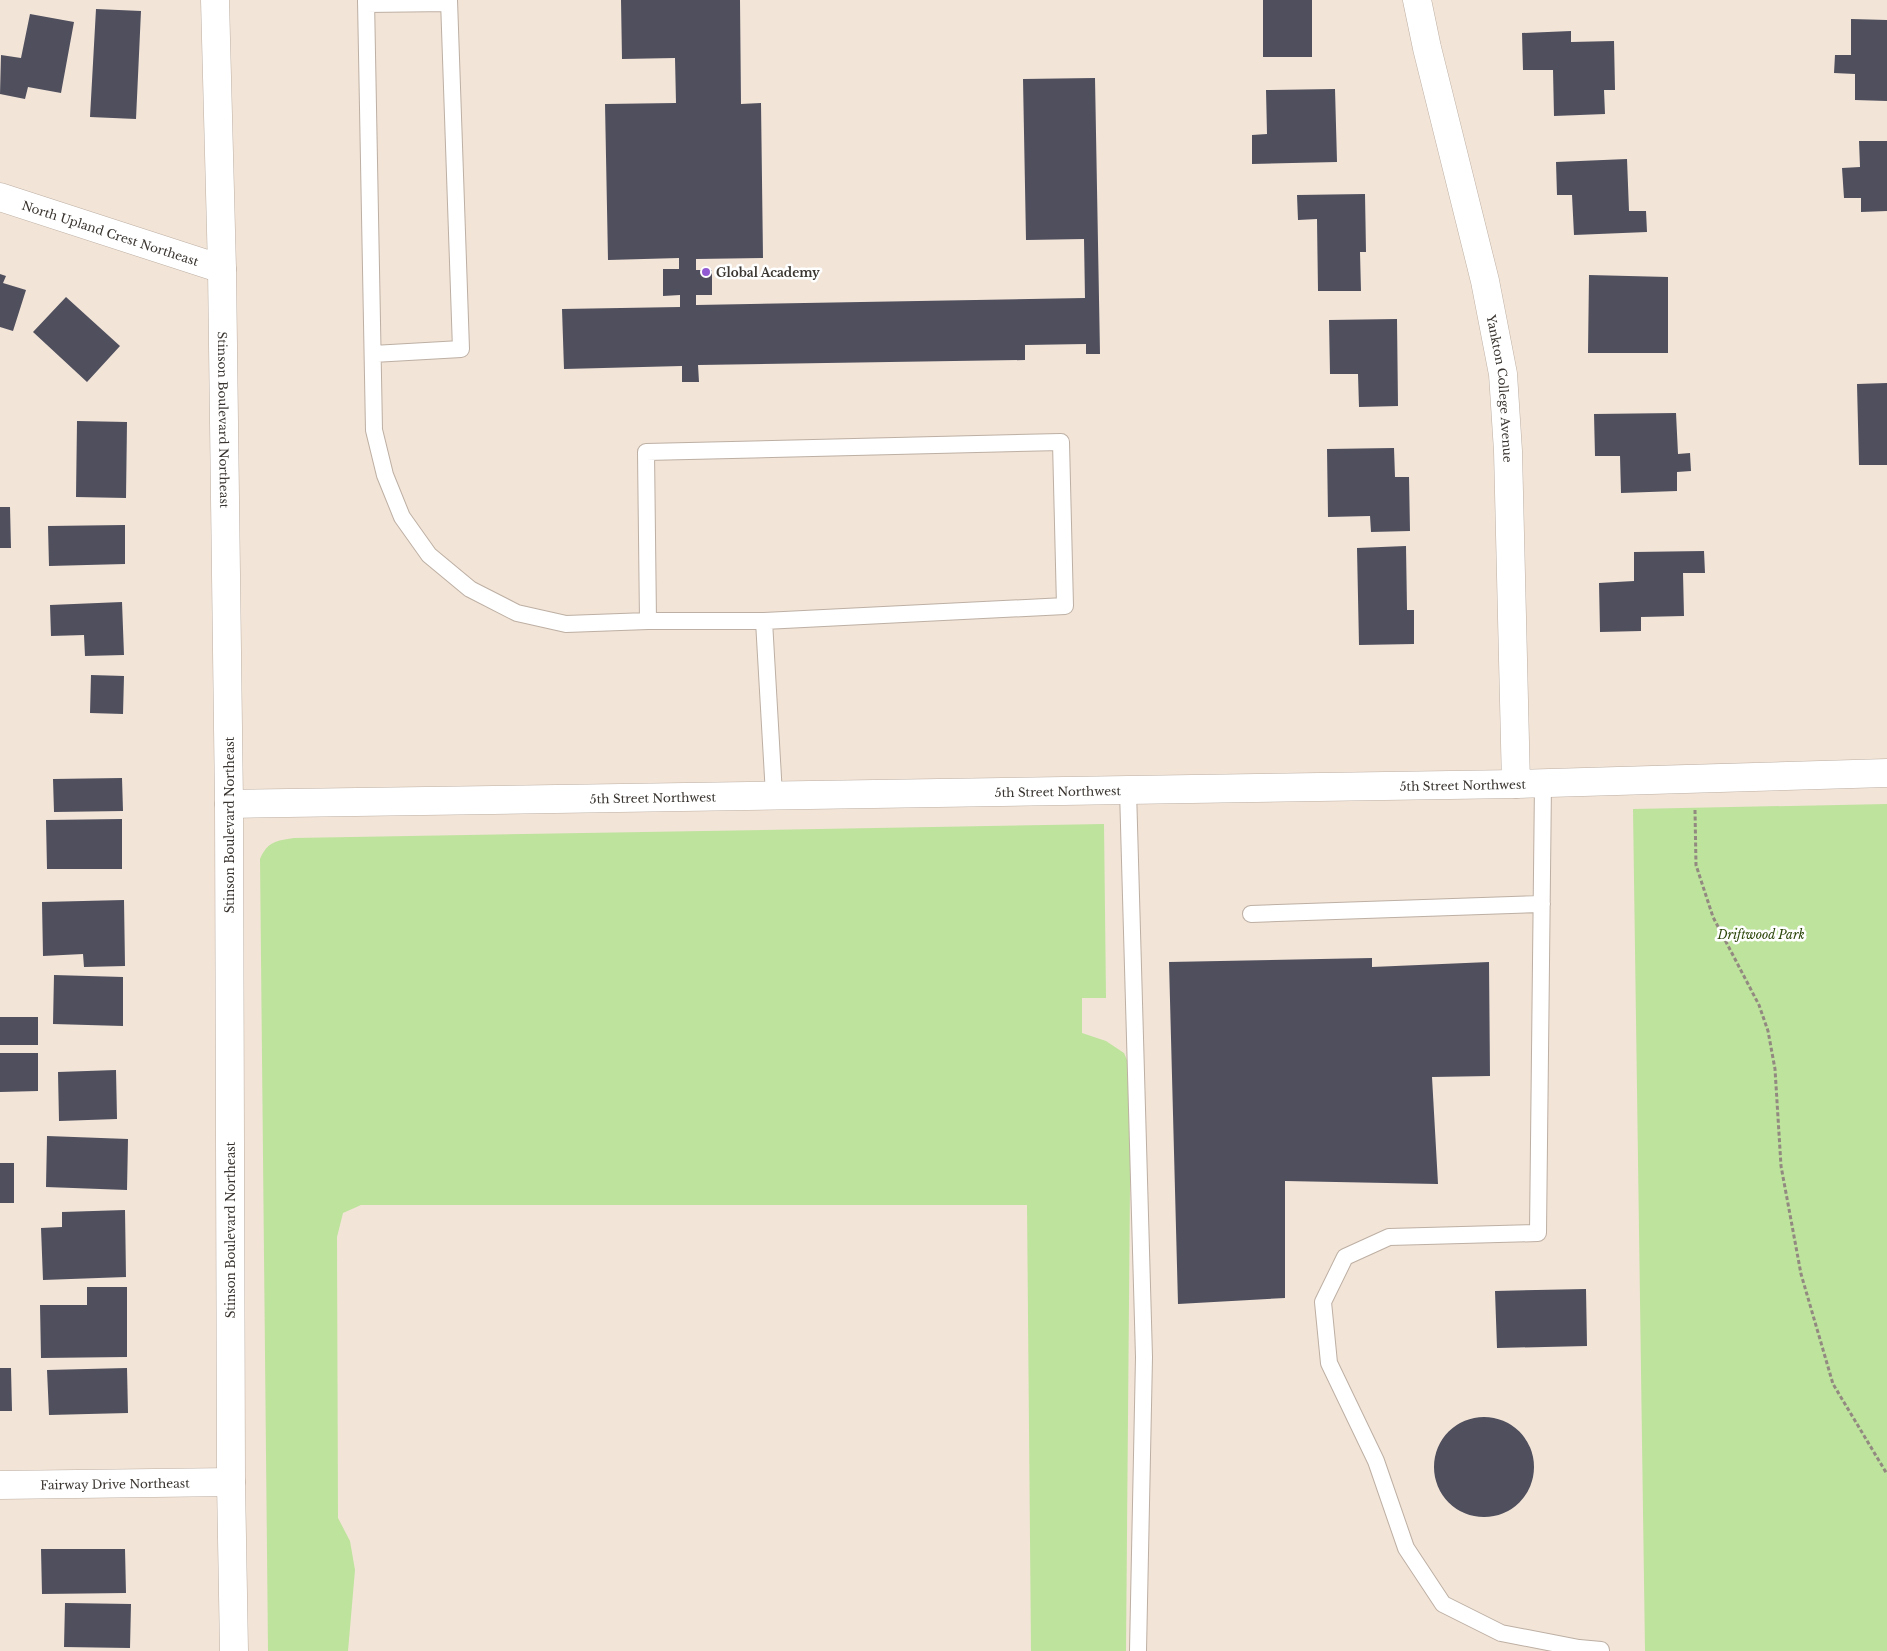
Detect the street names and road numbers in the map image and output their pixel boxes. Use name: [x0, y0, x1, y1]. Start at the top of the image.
street label: North Upland Crest Northeast: [20, 197, 201, 269]
street label: Yankton College Avenue: [1484, 312, 1516, 463]
street label: Stinson Boulevard Northeast: [215, 331, 233, 509]
street label: Stinson Boulevard Northeast: [222, 736, 237, 913]
street label: 5th Street Northwest: [1400, 776, 1527, 793]
street label: 5th Street Northwest: [995, 783, 1122, 800]
street label: 5th Street Northwest: [590, 789, 717, 806]
street label: Stinson Boulevard Northeast: [223, 1141, 238, 1318]
street label: Fairway Drive Northeast: [40, 1475, 190, 1492]

